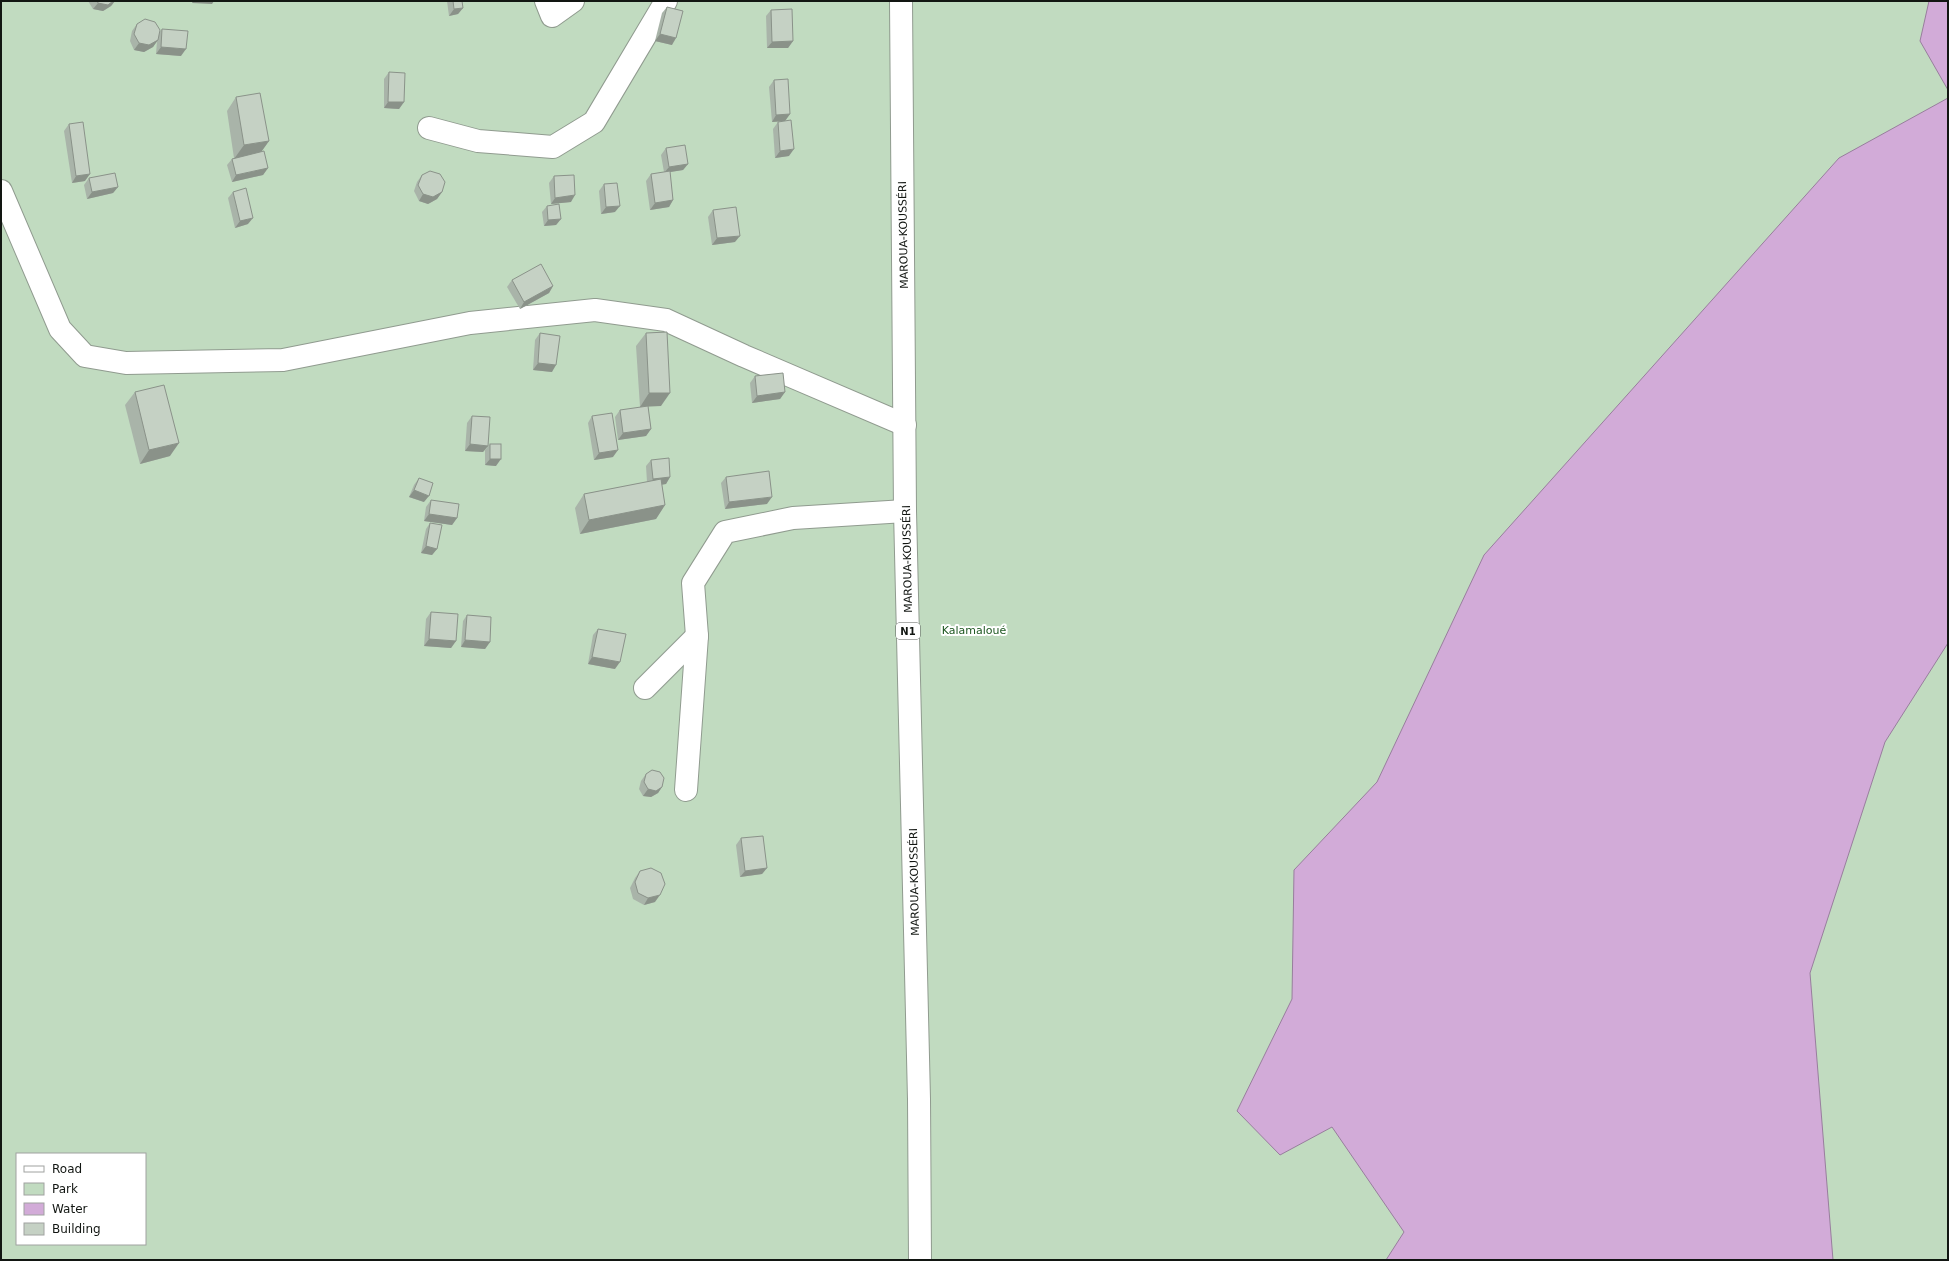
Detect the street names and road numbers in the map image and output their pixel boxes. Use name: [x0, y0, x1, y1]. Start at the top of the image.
street label: MAROUA-KOUSSÉRI: [896, 181, 911, 289]
street label: MAROUA-KOUSSÉRI: [900, 505, 915, 613]
road number: N1: [896, 623, 920, 639]
street label: MAROUA-KOUSSÉRI: [907, 828, 922, 936]

